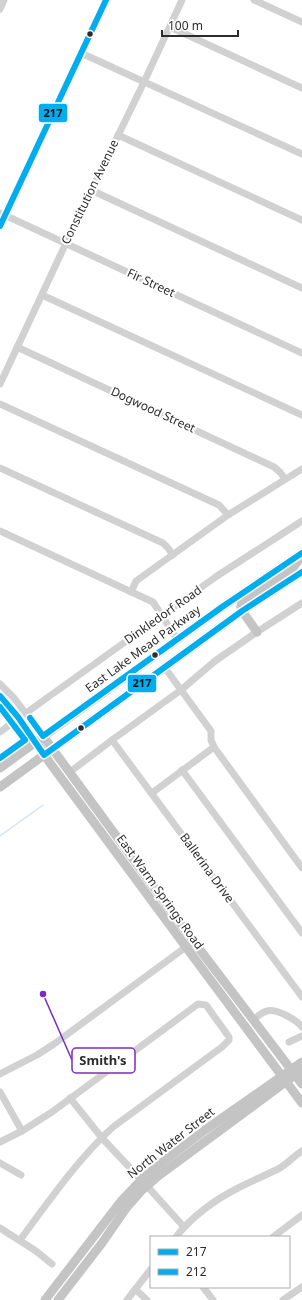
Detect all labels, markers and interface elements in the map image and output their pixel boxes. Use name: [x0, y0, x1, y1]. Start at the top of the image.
scale bar: [162, 12, 238, 38]
text: 100 m: [168, 17, 203, 34]
unlabelled marker: [85, 29, 95, 39]
line badge: 217: [38, 103, 68, 123]
text: 217: [44, 105, 62, 120]
street label: Constitution Avenue: [57, 136, 122, 247]
street label: Fir Street: [125, 264, 178, 301]
street label: Dogwood Street: [108, 383, 199, 437]
street label: Dinkledorf Road: [120, 581, 205, 648]
street label: East Lake Mead Parkway: [82, 601, 204, 696]
unlabelled marker: [150, 650, 160, 660]
line badge: 217: [127, 674, 157, 693]
text: 217: [133, 675, 151, 690]
unlabelled marker: [76, 723, 86, 733]
street label: Ballerina Drive: [176, 829, 239, 906]
street label: East Warm Springs Road: [113, 831, 208, 953]
callout: Smith's: [72, 1048, 135, 1073]
text: Smith's: [79, 1051, 127, 1069]
street label: North Water Street: [123, 1103, 218, 1182]
legend: [150, 1236, 290, 1288]
text: 217: [186, 1243, 207, 1260]
text: 212: [186, 1263, 207, 1280]

